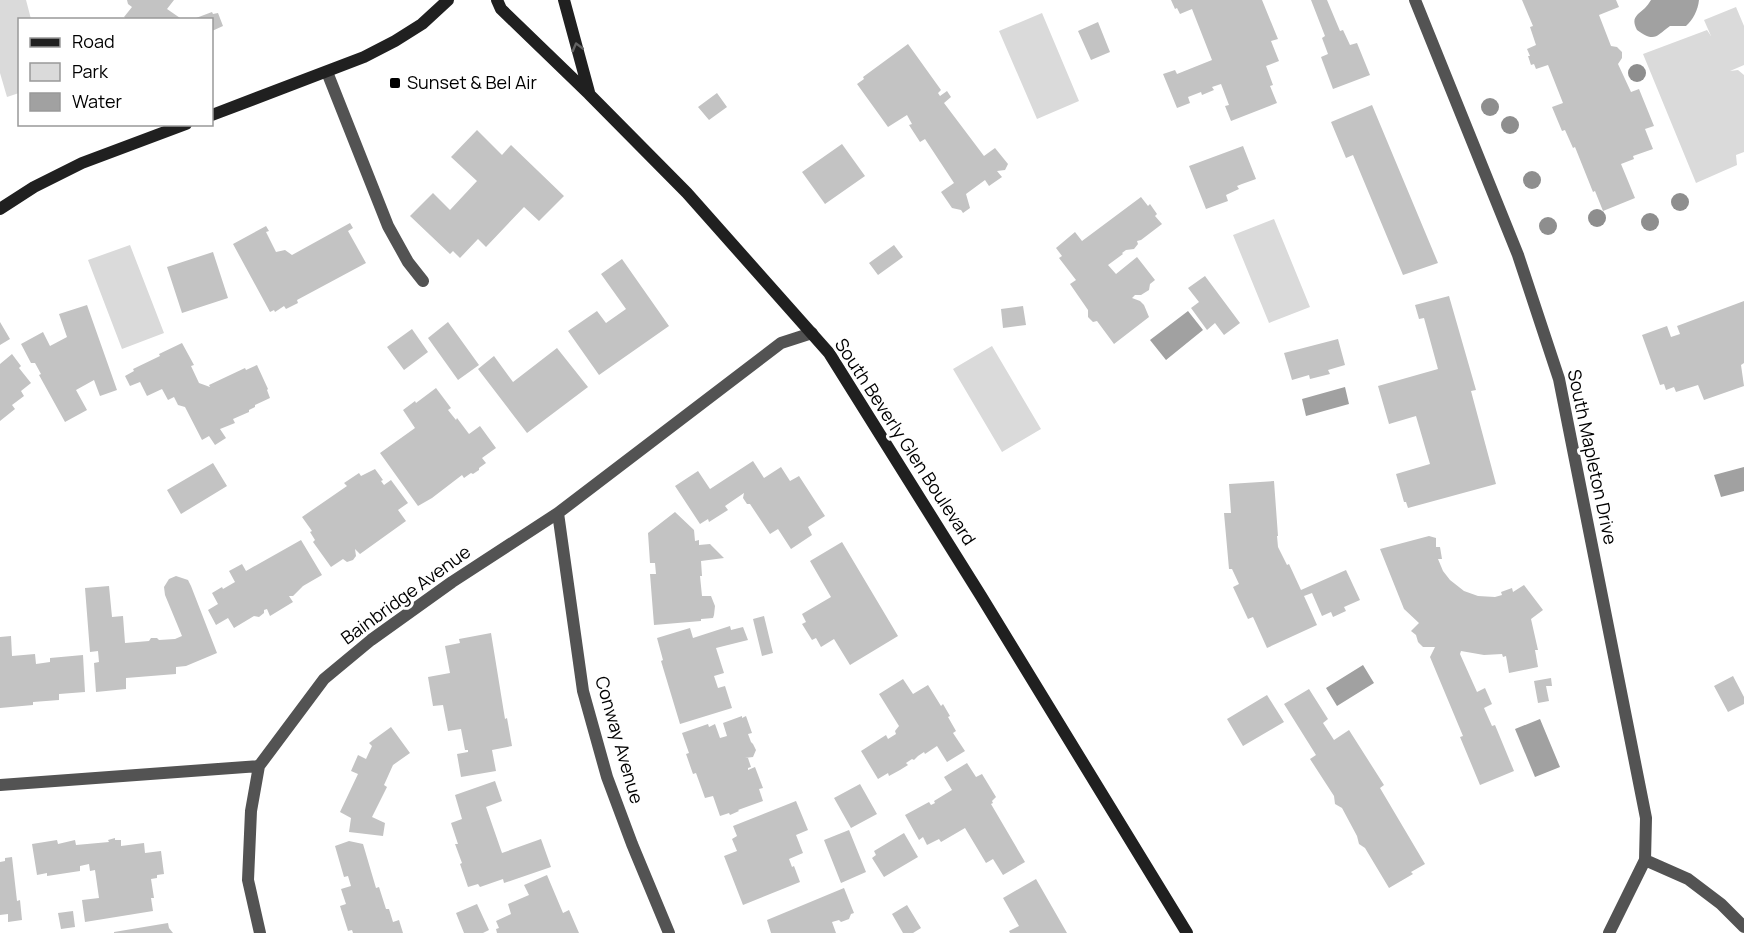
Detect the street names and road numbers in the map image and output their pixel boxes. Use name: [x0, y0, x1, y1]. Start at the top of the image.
street label: South Beverly Glen Boulevard: [830, 333, 982, 549]
street label: South Mapleton Drive: [1563, 367, 1623, 547]
street label: Bainbridge Avenue: [336, 539, 475, 649]
street label: Conway Avenue: [590, 673, 650, 806]

